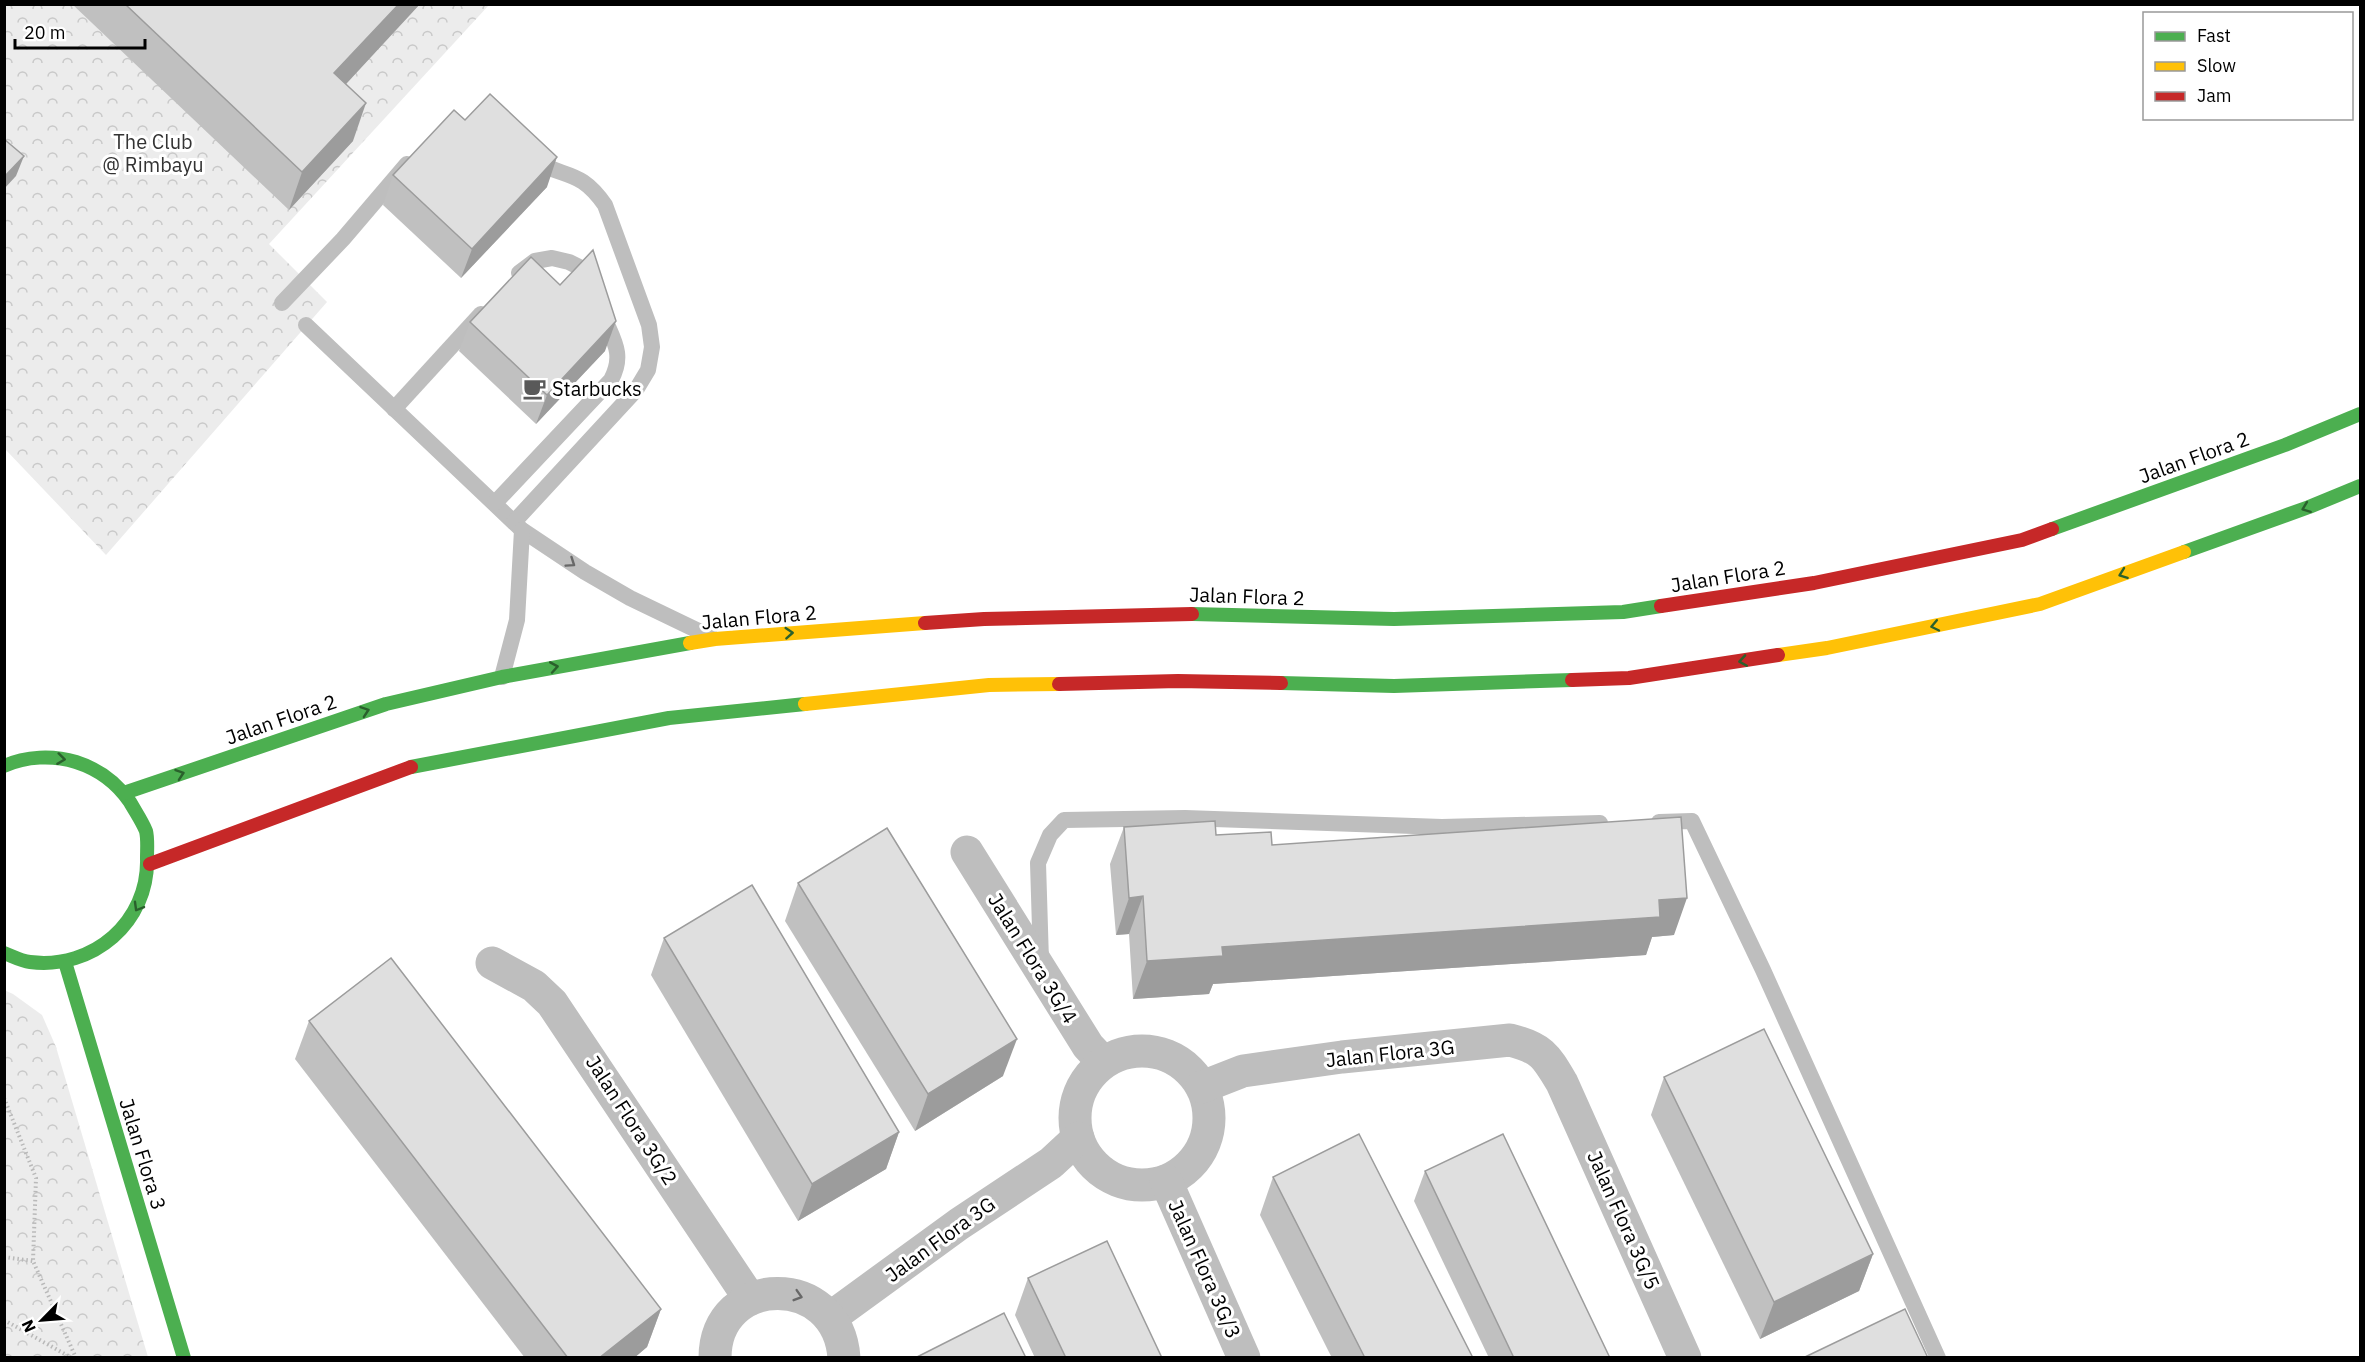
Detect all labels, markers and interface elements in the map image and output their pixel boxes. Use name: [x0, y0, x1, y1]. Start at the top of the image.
scale bar: [15, 12, 146, 50]
legend: [2143, 12, 2353, 120]
text: 20 m: [24, 21, 66, 44]
text: Fast: [2197, 24, 2231, 47]
text: Slow: [2197, 54, 2236, 77]
text: Jam: [2197, 84, 2232, 107]
park label: The Club @ Rimbayu: [102, 128, 204, 178]
cafe icon: Starbucks: [521, 375, 547, 401]
place label: Starbucks: [552, 375, 642, 402]
street label: Jalan Flora 2: [2135, 425, 2253, 489]
one-way arrow: [2301, 501, 2312, 513]
street label: Jalan Flora 2: [1669, 554, 1787, 598]
one-way arrow: [564, 555, 575, 566]
one-way arrow: [2118, 567, 2129, 580]
street label: Jalan Flora 2: [1189, 580, 1305, 612]
street label: Jalan Flora 2: [700, 599, 818, 635]
one-way arrow: [1930, 619, 1940, 632]
one-way arrow: [784, 627, 793, 640]
one-way arrow: [1739, 654, 1748, 666]
one-way arrow: [549, 661, 559, 674]
street label: Jalan Flora 2: [222, 687, 340, 751]
one-way arrow: [359, 706, 370, 719]
one-way arrow: [57, 752, 66, 765]
one-way arrow: [174, 769, 185, 781]
street label: Jalan Flora 3G/4: [982, 888, 1084, 1028]
one-way arrow: [133, 901, 145, 911]
street label: Jalan Flora 3G: [1324, 1033, 1456, 1073]
street label: Jalan Flora 3G/2: [580, 1050, 684, 1190]
street label: Jalan Flora 3: [113, 1095, 173, 1213]
street label: Jalan Flora 3G/5: [1581, 1146, 1667, 1294]
street label: Jalan Flora 3G: [880, 1190, 1000, 1288]
street label: Jalan Flora 3G/3: [1162, 1195, 1248, 1343]
one-way arrow: [792, 1289, 803, 1301]
north arrow: [12, 1290, 72, 1350]
text: N: [17, 1317, 40, 1336]

